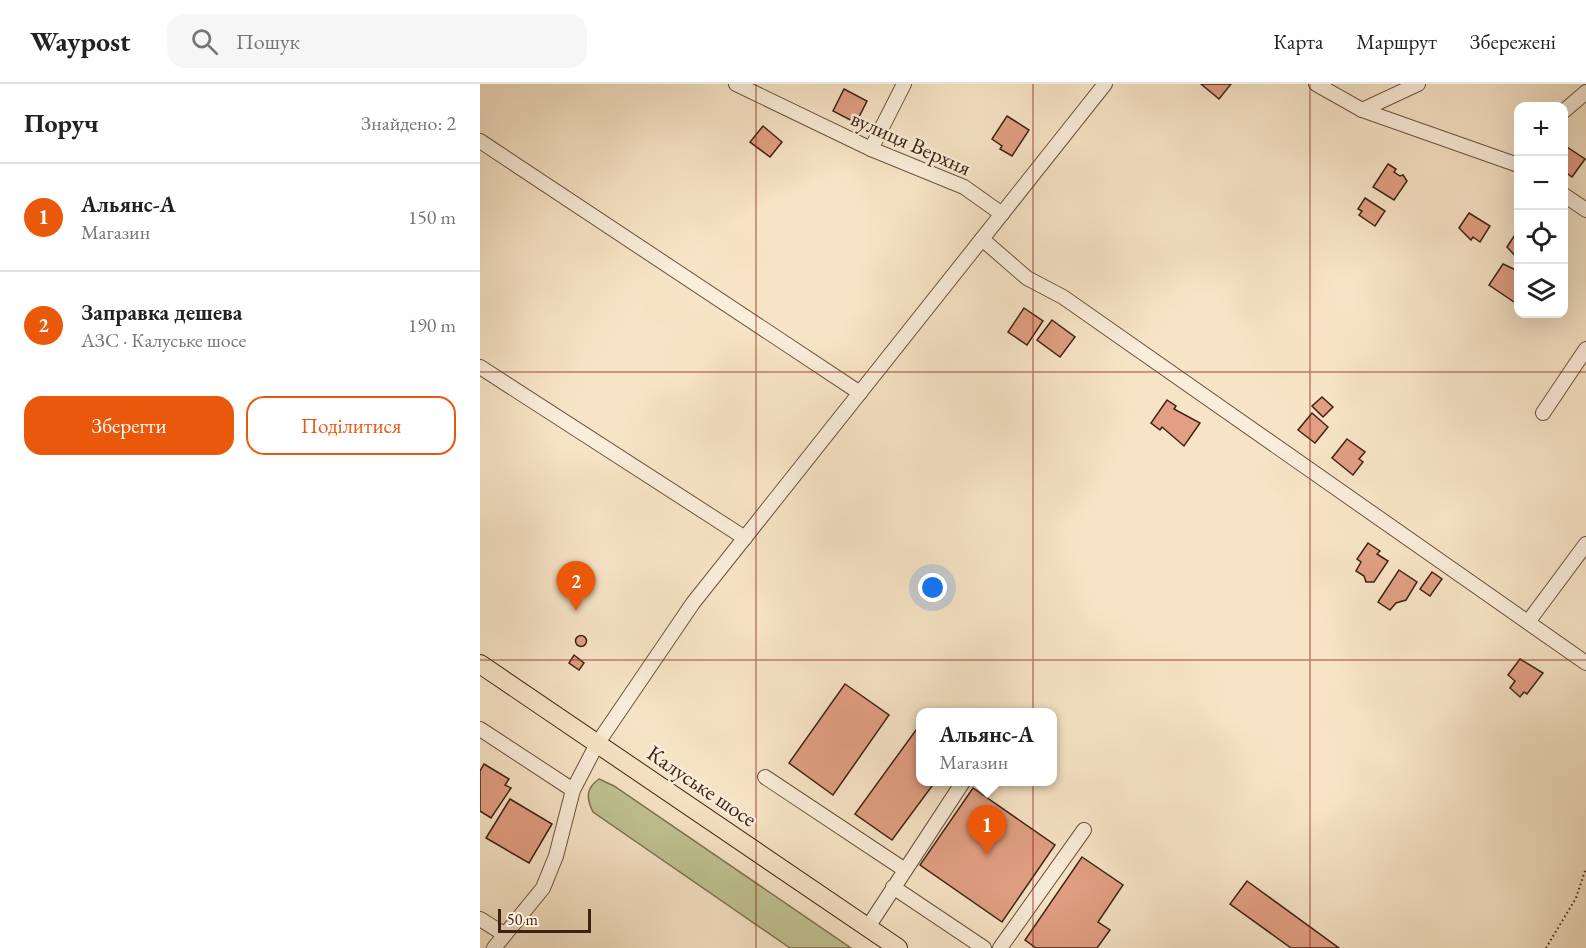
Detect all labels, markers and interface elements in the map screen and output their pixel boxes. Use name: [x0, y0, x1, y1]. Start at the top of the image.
search box: [167, 14, 587, 68]
text: Waypost: [30, 23, 131, 59]
icon: search: [188, 25, 221, 58]
text: Пошук: [236, 27, 300, 56]
text: Карта: [1273, 28, 1323, 55]
text: Маршрут: [1356, 28, 1437, 55]
text: Збережені: [1470, 28, 1556, 55]
map controls: [1514, 102, 1568, 318]
button: +: [1514, 102, 1568, 156]
street label: вулиця Верхня: [846, 104, 976, 182]
text: Поруч: [24, 106, 99, 140]
text: Знайдено: 2: [361, 110, 456, 136]
button: −: [1514, 156, 1568, 210]
text: Альянс-А: [81, 190, 176, 219]
text: 1: [38, 204, 49, 230]
text: 150 m: [408, 204, 456, 230]
button: locate: [1514, 210, 1568, 264]
text: Магазин: [81, 219, 150, 245]
button: layers: [1514, 264, 1568, 318]
text: Заправка дешева: [81, 298, 242, 327]
text: 2: [38, 312, 49, 338]
text: 190 m: [408, 312, 456, 338]
text: АЗС · Калуське шосе: [81, 327, 246, 353]
button: Зберегти: [24, 396, 234, 455]
button: Поділитися: [246, 396, 456, 455]
pin: 2: [556, 562, 596, 611]
your location: [918, 573, 947, 602]
popup: [916, 708, 1057, 786]
text: Альянс-А: [939, 720, 1034, 749]
street label: Калуське шосе: [641, 739, 763, 834]
text: Магазин: [939, 749, 1008, 775]
pin: 1: [968, 806, 1006, 855]
scale bar: [498, 906, 591, 934]
text: 50 m: [507, 909, 538, 930]

